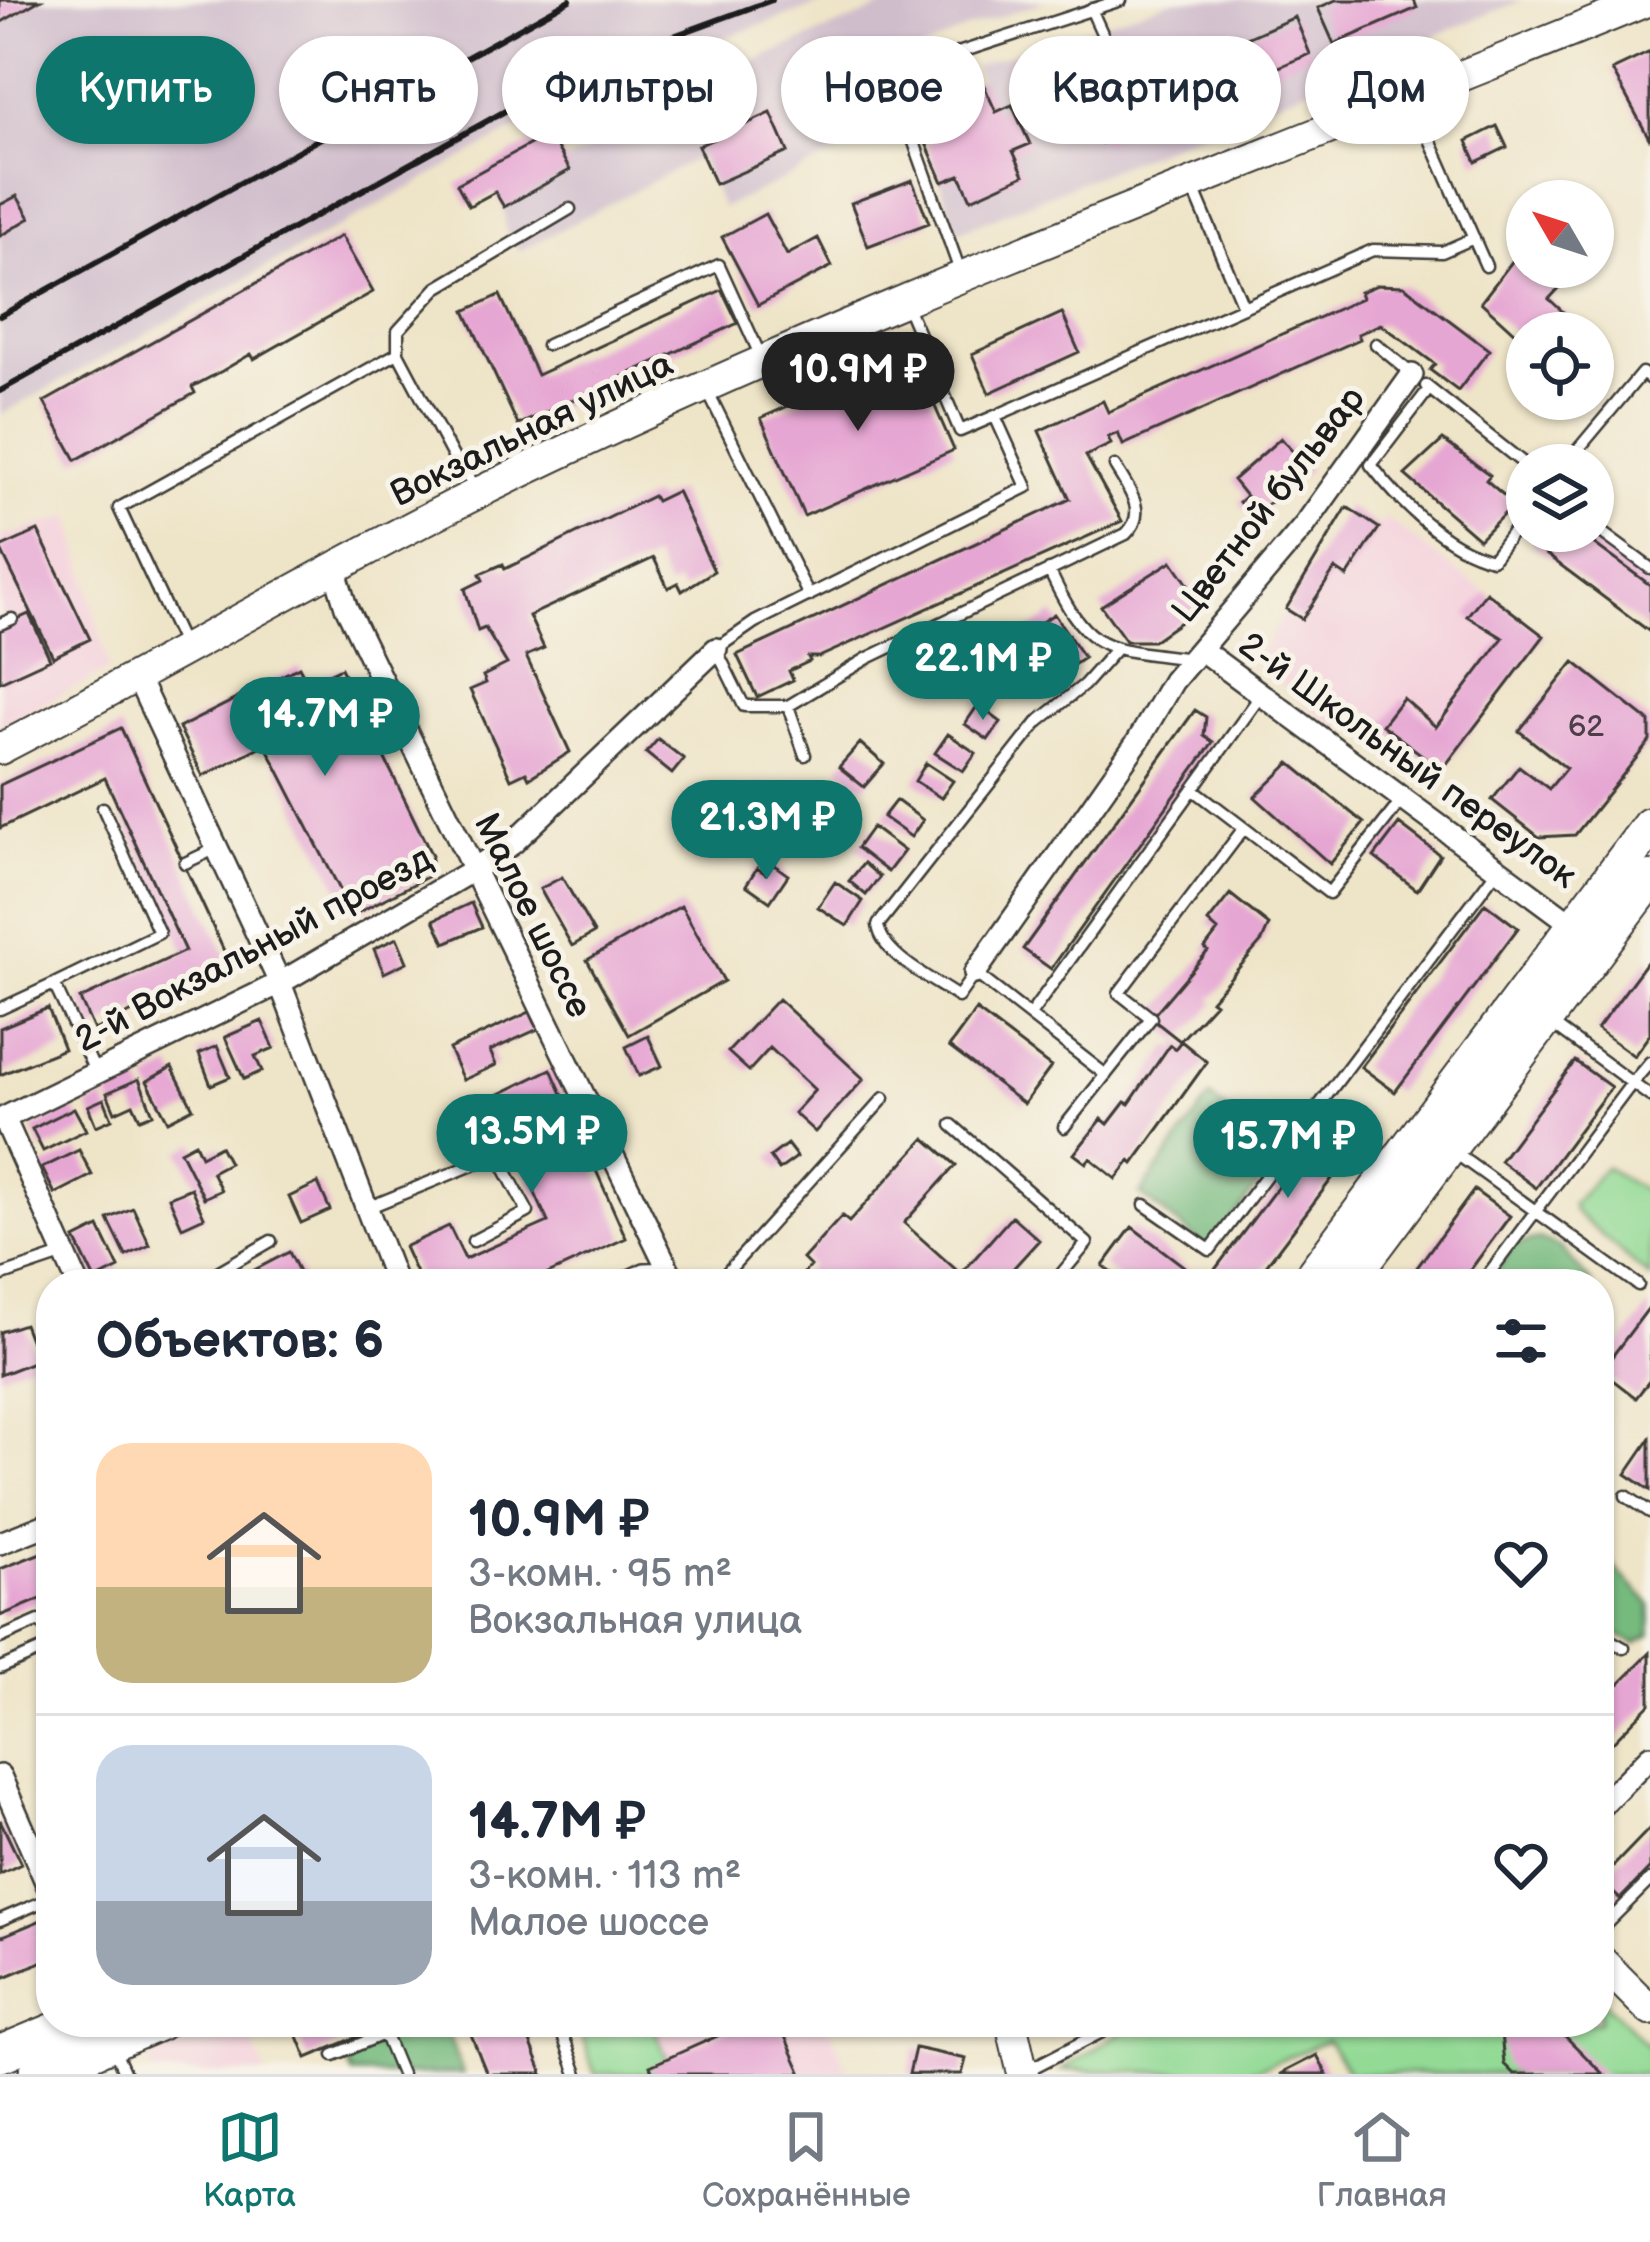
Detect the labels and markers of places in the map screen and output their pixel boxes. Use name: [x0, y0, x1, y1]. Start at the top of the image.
pin: 10.9M ₽: [747, 332, 969, 434]
pin: 22.1M ₽: [872, 621, 1094, 723]
pin: 14.7M ₽: [214, 677, 436, 779]
pin: 21.3M ₽: [656, 780, 878, 882]
pin: 13.5M ₽: [421, 1094, 643, 1196]
pin: 15.7M ₽: [1177, 1099, 1399, 1201]

